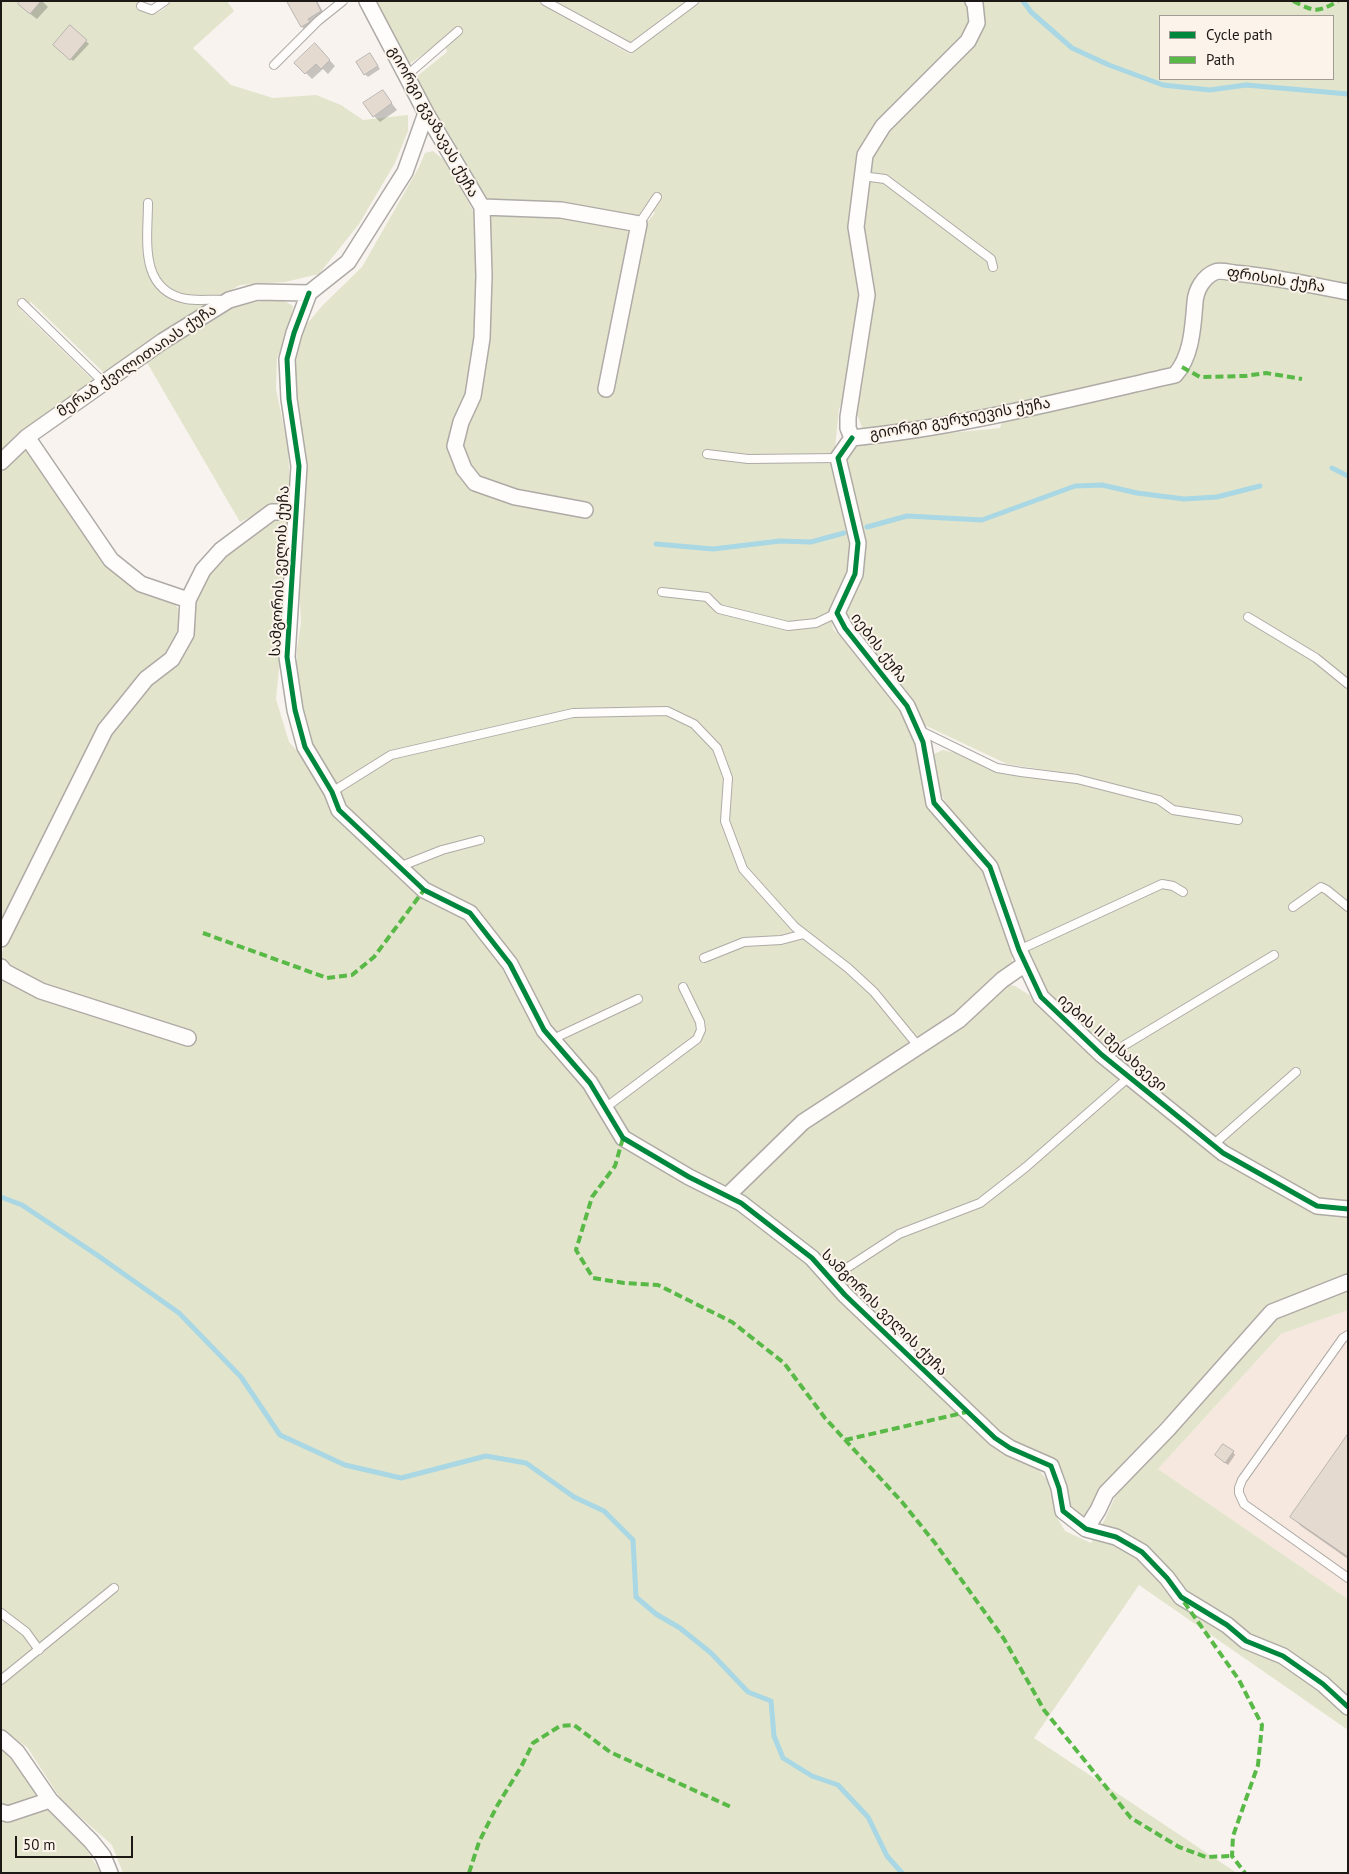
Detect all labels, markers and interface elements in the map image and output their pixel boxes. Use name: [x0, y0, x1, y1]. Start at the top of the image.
legend: [1159, 15, 1334, 80]
text: Cycle path: [1206, 25, 1272, 44]
street label: გიორგი გვაზავას ქუჩა: [384, 43, 482, 201]
text: Path: [1206, 50, 1235, 69]
street label: ფრისის ქუჩა: [1226, 263, 1326, 297]
street label: მერაბ ქვილითაიას ქუჩა: [54, 301, 220, 421]
street label: გიორგი გურჯიევის ქუჩა: [868, 394, 1052, 444]
street label: სამგორის ველის ქუჩა: [267, 485, 293, 657]
street label: იების ქუჩა: [847, 609, 911, 687]
street label: იების II შესახვევი: [1054, 991, 1170, 1095]
street label: სამგორის ველის ქუჩა: [817, 1246, 951, 1380]
scale bar: [18, 1826, 135, 1858]
text: 50 m: [23, 1835, 56, 1854]

